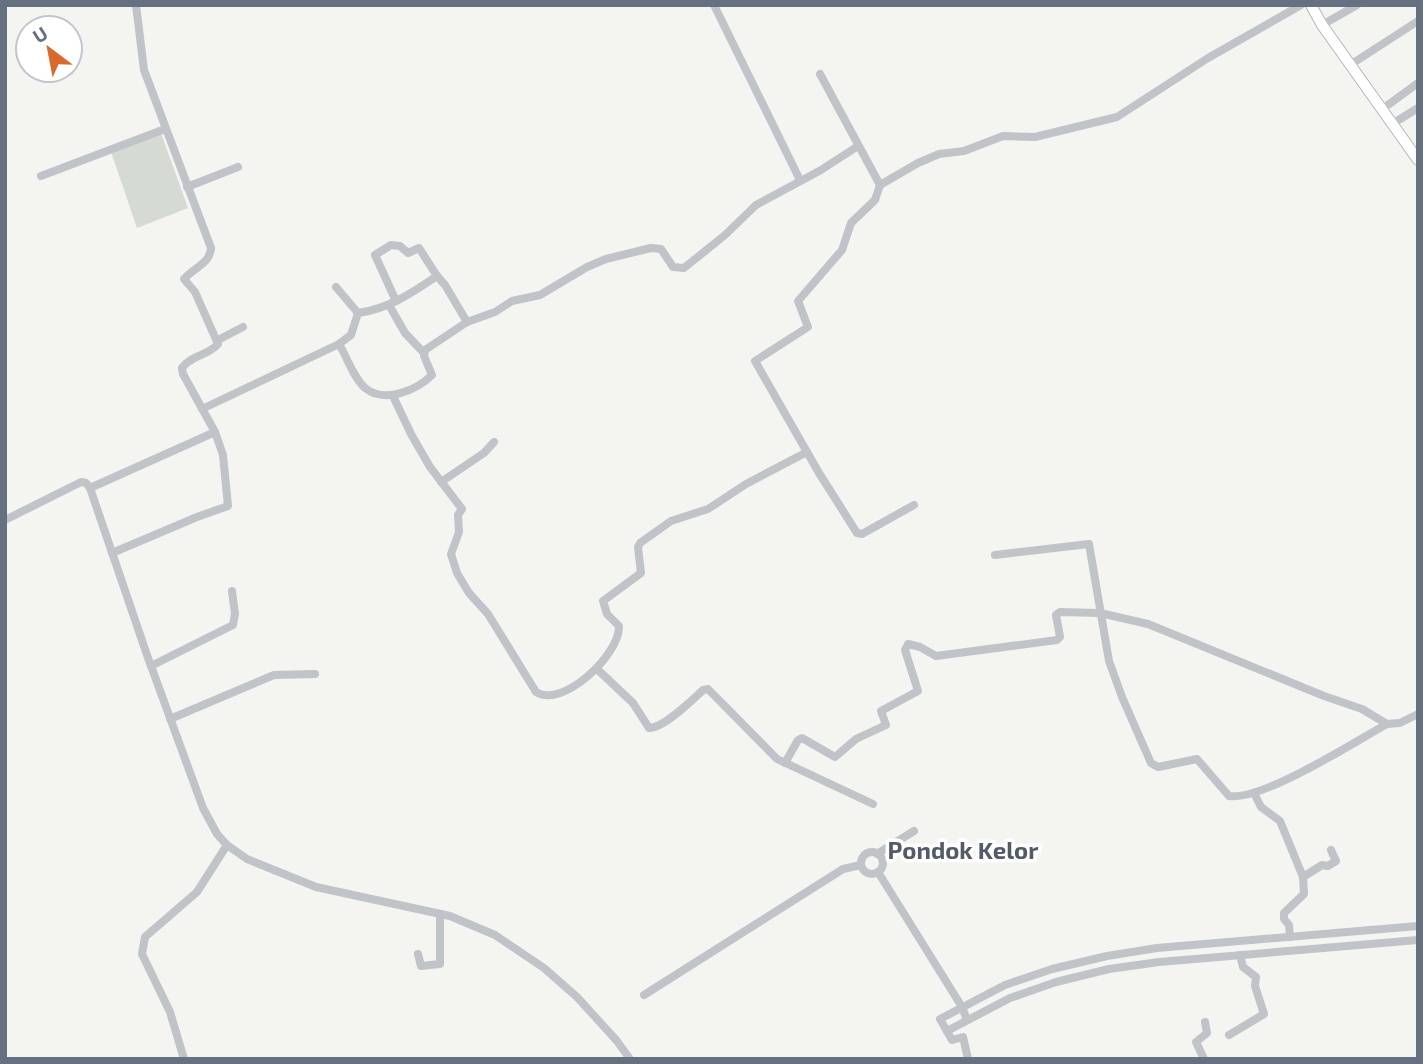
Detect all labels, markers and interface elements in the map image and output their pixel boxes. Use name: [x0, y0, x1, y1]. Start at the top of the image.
north arrow: [14, 14, 84, 84]
text: U: [28, 21, 51, 47]
district label: Pondok Kelor: [888, 835, 1039, 864]

